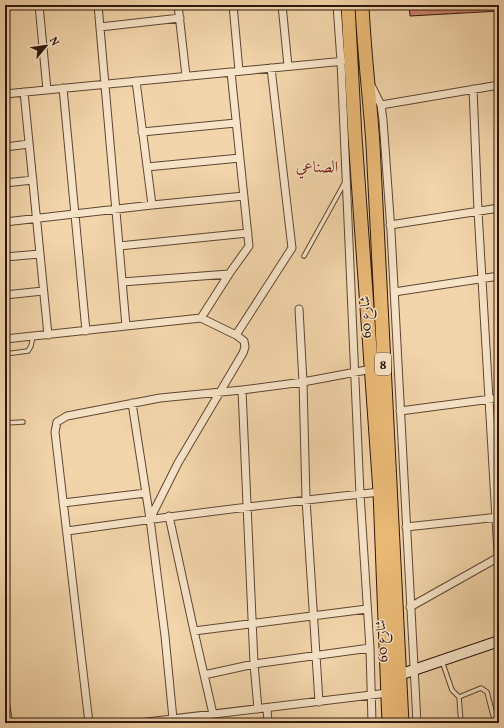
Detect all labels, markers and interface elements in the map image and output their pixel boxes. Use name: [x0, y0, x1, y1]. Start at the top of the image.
north arrow: [26, 26, 66, 66]
text: N: [45, 35, 62, 49]
district label: الصناعي: [296, 157, 338, 179]
street label: شارع 60: [356, 295, 378, 339]
road number: 8: [375, 353, 391, 375]
street label: شارع 60: [372, 619, 394, 663]

